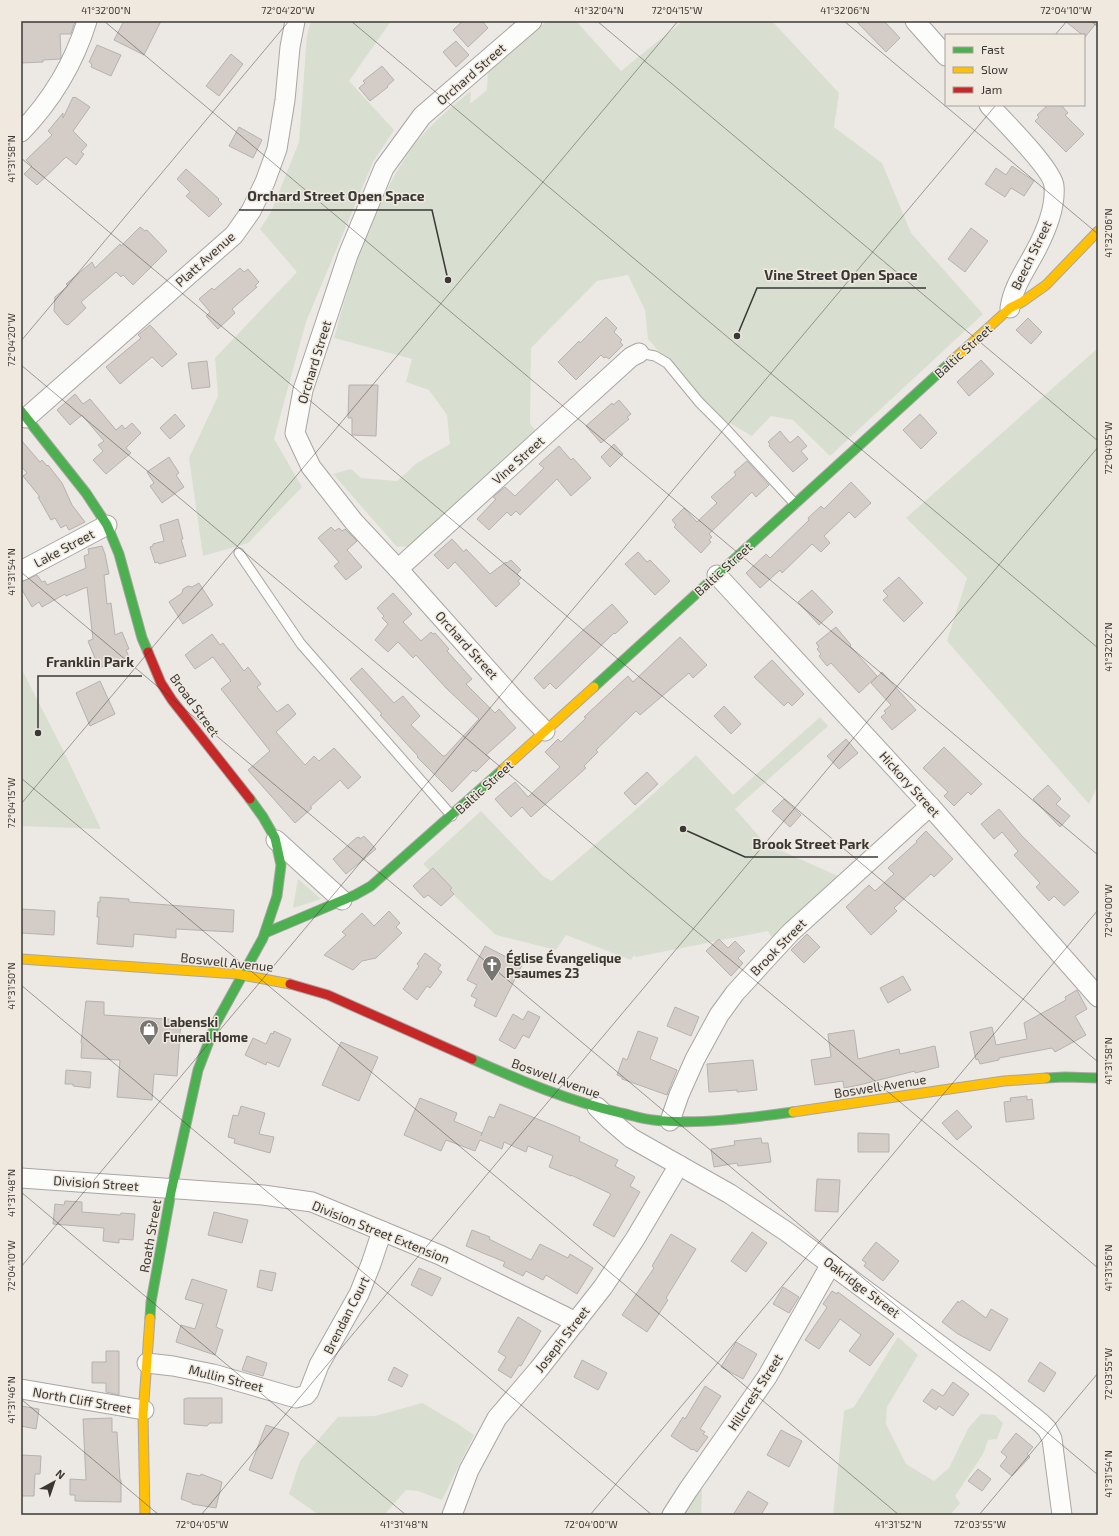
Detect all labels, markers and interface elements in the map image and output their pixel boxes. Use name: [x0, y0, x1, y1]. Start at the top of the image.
text: 41°32'00"N: [81, 4, 131, 16]
text: 72°04'20"W: [261, 4, 315, 16]
text: 41°32'04"N: [574, 4, 624, 16]
text: 72°04'15"W: [652, 4, 703, 16]
text: 41°32'06"N: [820, 4, 870, 16]
text: 72°04'10"W: [1040, 4, 1092, 16]
legend: [945, 34, 1085, 106]
street label: Orchard Street: [433, 40, 509, 108]
text: Fast: [981, 42, 1005, 56]
text: Slow: [981, 62, 1008, 76]
text: Jam: [981, 82, 1002, 96]
text: 41°31'58"N: [5, 135, 17, 183]
callout: Orchard Street Open Space: [239, 184, 432, 210]
text: Orchard Street Open Space: [247, 187, 425, 204]
text: 41°32'06"N: [1102, 208, 1114, 258]
street label: Beech Street: [1007, 218, 1055, 292]
street label: Platt Avenue: [172, 228, 238, 290]
callout: Vine Street Open Space: [757, 262, 926, 288]
text: Vine Street Open Space: [764, 266, 918, 283]
text: 72°04'20"W: [5, 313, 17, 367]
street label: Orchard Street: [294, 318, 334, 406]
street label: Baltic Street: [931, 321, 995, 381]
text: 72°04'05"W: [1102, 421, 1114, 475]
street label: Vine Street: [489, 432, 547, 488]
street label: Lake Street: [31, 525, 97, 571]
street label: Baltic Street: [691, 539, 755, 599]
text: 41°31'54"N: [5, 548, 17, 596]
street label: Orchard Street: [432, 608, 502, 682]
text: 41°32'02"N: [1102, 622, 1114, 672]
callout: Franklin Park: [38, 650, 142, 676]
text: Franklin Park: [46, 653, 134, 670]
street label: Broad Street: [167, 670, 223, 740]
street label: Hickory Street: [876, 748, 944, 820]
street label: Baltic Street: [452, 757, 516, 817]
text: 72°04'15"W: [5, 777, 17, 828]
callout: Brook Street Park: [745, 831, 878, 857]
text: Brook Street Park: [753, 835, 870, 852]
text: 72°04'00"W: [1102, 884, 1114, 938]
street label: Brook Street: [747, 915, 809, 979]
street label: Boswell Avenue: [180, 949, 274, 975]
place label: Église Évangelique Psaumes 23: [506, 949, 621, 981]
church icon: Église Évangelique Psaumes 23: [481, 954, 503, 982]
text: 41°31'50"N: [5, 962, 17, 1010]
place label: Labenski Funeral Home: [163, 1014, 248, 1045]
shop icon: Labenski Funeral Home: [138, 1018, 160, 1046]
text: 41°31'58"N: [1102, 1037, 1114, 1085]
street label: Boswell Avenue: [509, 1055, 603, 1101]
street label: Boswell Avenue: [833, 1071, 927, 1101]
text: 41°31'48"N: [5, 1169, 17, 1217]
street label: Division Street: [53, 1172, 139, 1194]
street label: Division Street Extension: [310, 1197, 452, 1267]
street label: Roath Street: [136, 1198, 164, 1274]
text: 72°04'10"W: [5, 1240, 17, 1292]
text: 41°31'56"N: [1102, 1244, 1114, 1292]
street label: Oakridge Street: [821, 1253, 903, 1321]
street label: Brendan Court: [320, 1273, 372, 1357]
street label: Joseph Street: [531, 1303, 593, 1375]
text: 72°03'55"W: [1102, 1348, 1114, 1400]
street label: Hillcrest Street: [724, 1350, 786, 1434]
street label: Mullin Street: [187, 1361, 265, 1395]
text: 41°31'46"N: [5, 1376, 17, 1424]
street label: North Cliff Street: [31, 1383, 133, 1417]
text: 41°31'54"N: [1102, 1450, 1114, 1498]
north arrow: [34, 1462, 74, 1502]
text: N: [54, 1466, 68, 1482]
text: 72°04'05"W: [176, 1518, 229, 1530]
text: 41°31'48"N: [380, 1518, 428, 1530]
text: 72°04'00"W: [564, 1518, 618, 1530]
text: 41°31'52"N: [875, 1518, 921, 1530]
text: 72°03'55"W: [954, 1518, 1006, 1530]

